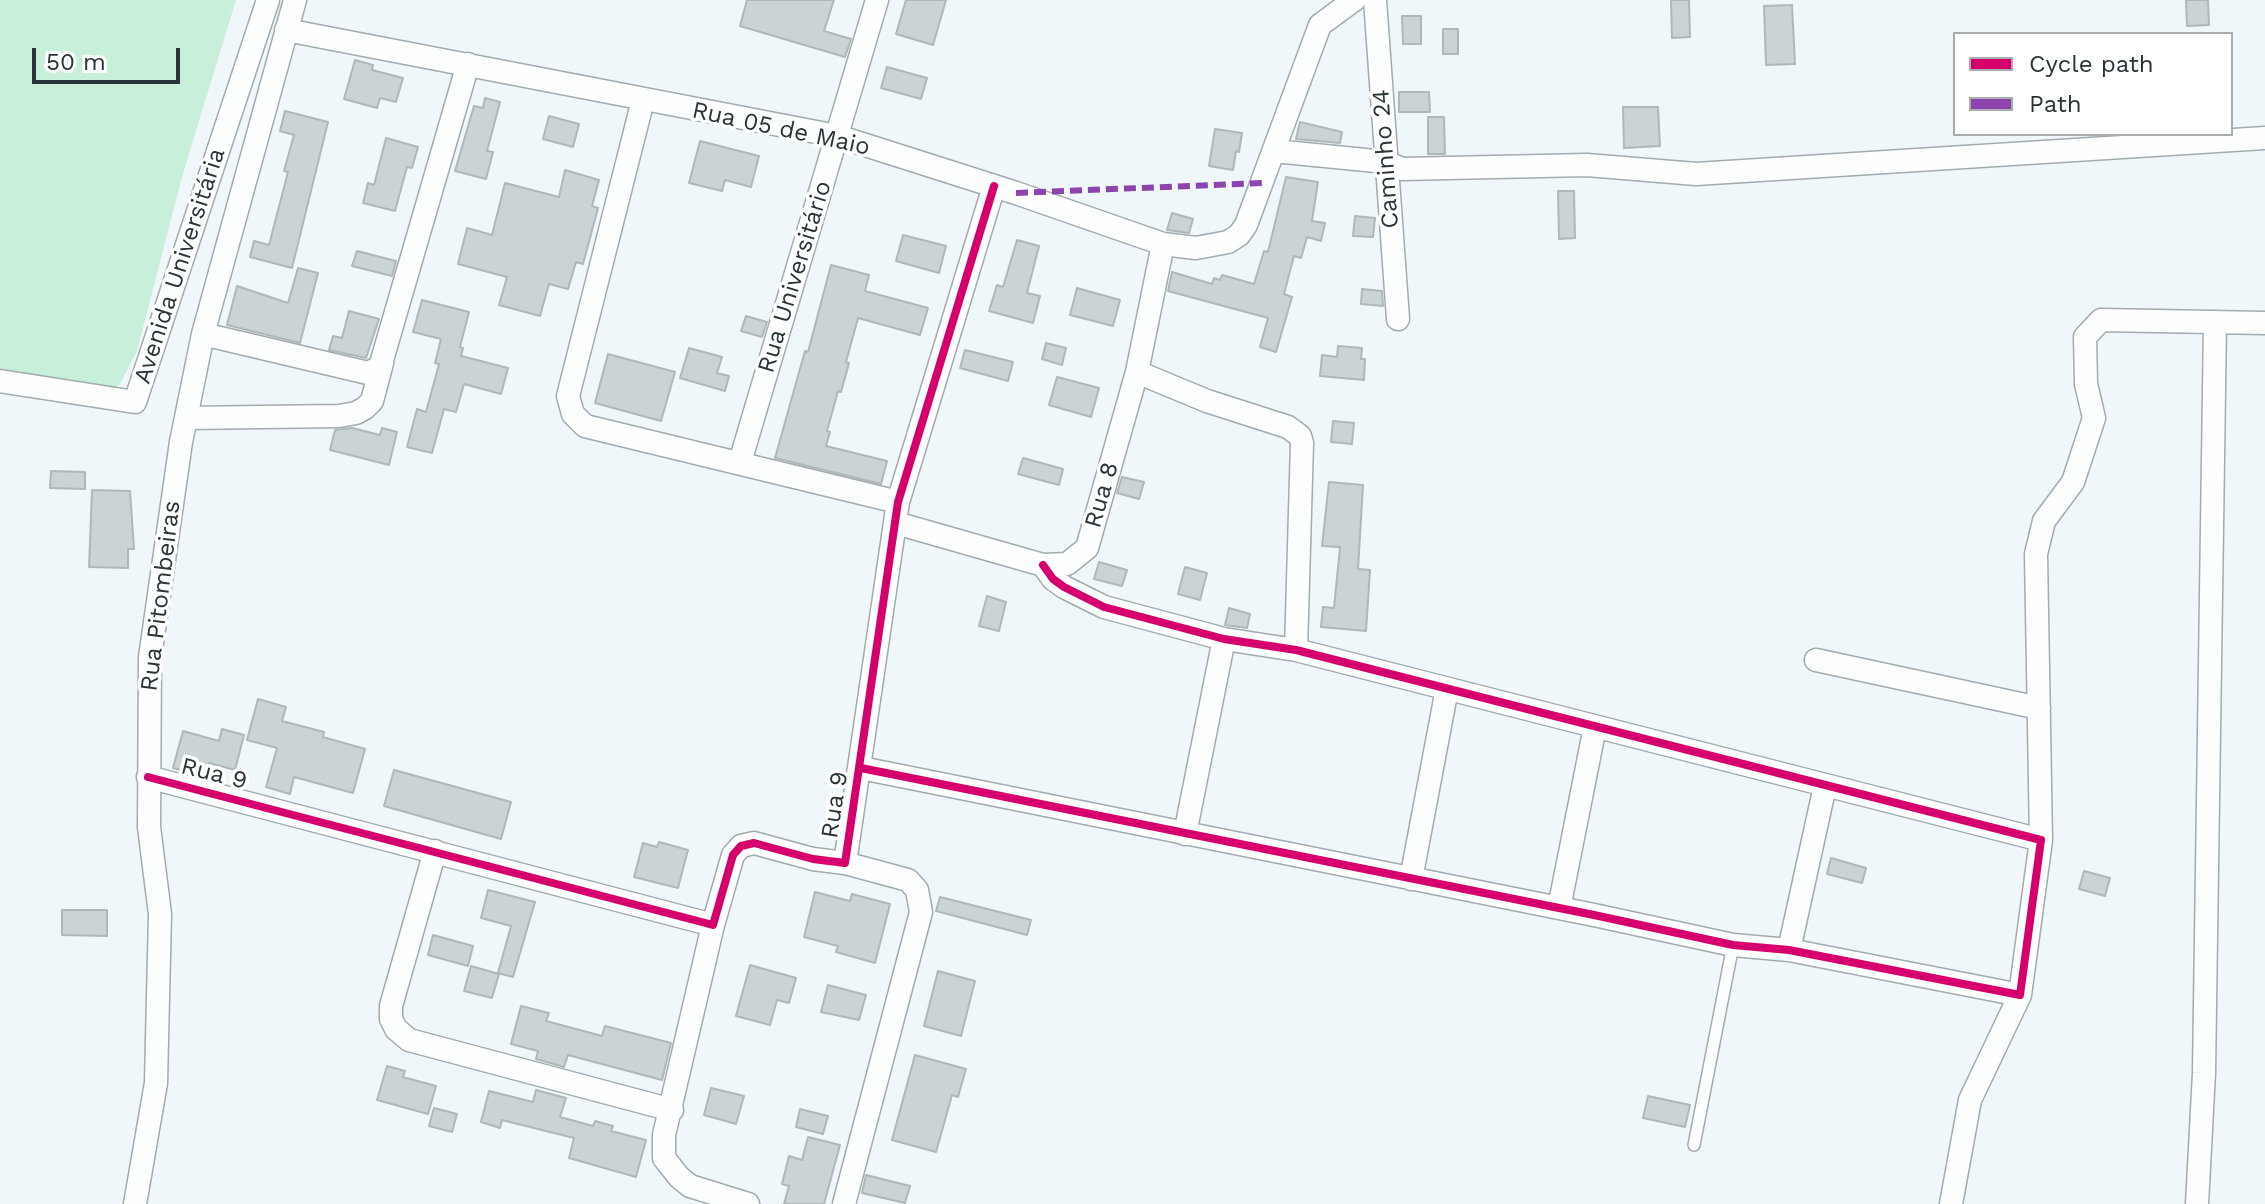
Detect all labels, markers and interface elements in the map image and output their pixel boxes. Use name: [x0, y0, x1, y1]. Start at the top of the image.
scale bar: [36, 32, 184, 82]
legend: [1953, 32, 2233, 136]
text: 50 m: [46, 48, 106, 76]
text: Cycle path: [2029, 50, 2154, 78]
street label: Caminho 24: [1367, 88, 1405, 230]
text: Path: [2029, 90, 2082, 118]
street label: Rua 05 de Maio: [689, 96, 873, 162]
street label: Avenida Universitária: [128, 145, 232, 387]
street label: Rua Universitário: [752, 178, 838, 376]
street label: Rua 8: [1079, 459, 1125, 531]
street label: Rua Pitombeiras: [135, 499, 187, 693]
street label: Rua 9: [178, 752, 250, 796]
street label: Rua 9: [816, 770, 854, 840]

